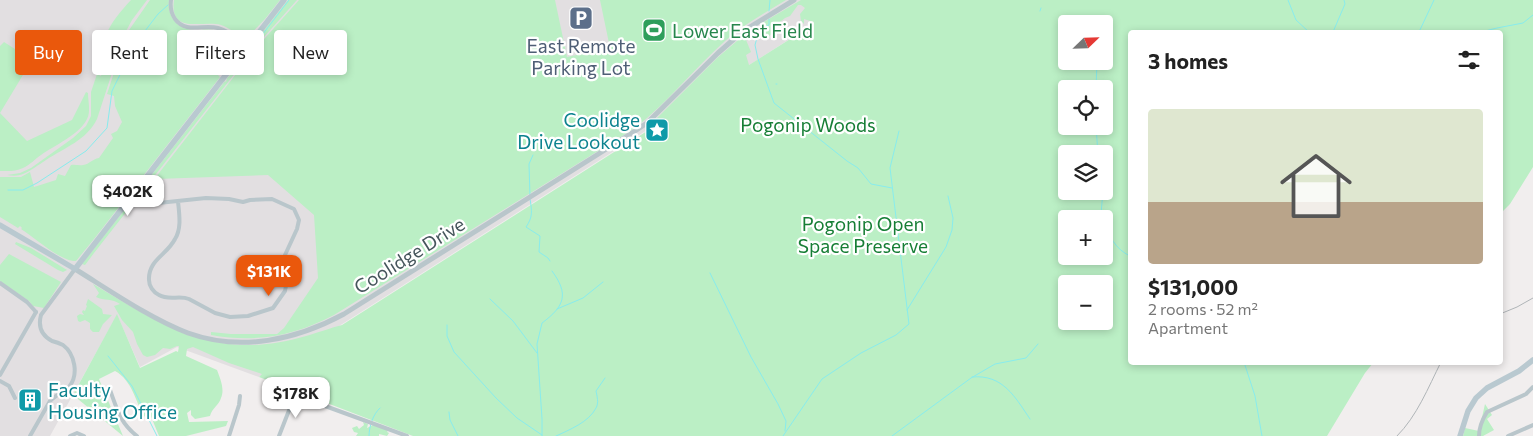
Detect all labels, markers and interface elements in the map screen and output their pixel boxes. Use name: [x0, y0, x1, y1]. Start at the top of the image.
parking icon: East Remote Parking Lot: [568, 5, 594, 31]
north arrow: [1058, 15, 1112, 70]
map controls: [1058, 15, 1113, 330]
sports icon: Lower East Field: [641, 17, 667, 43]
place label: Lower East Field: [672, 19, 813, 42]
chip: Buy: [15, 30, 82, 75]
chip: Rent: [92, 30, 167, 75]
chip: Filters: [177, 30, 264, 75]
chip: New: [274, 30, 347, 75]
place label: East Remote Parking Lot: [527, 34, 635, 79]
icon: filters: [1455, 46, 1483, 74]
text: 3 homes: [1148, 48, 1228, 73]
button: locate: [1058, 80, 1113, 135]
place label: Coolidge Drive Lookout: [517, 108, 640, 153]
park label: Pogonip Woods: [740, 113, 876, 136]
place icon: Coolidge Drive Lookout: [644, 117, 670, 143]
icon: home: [1271, 141, 1361, 231]
button: layers: [1058, 145, 1113, 200]
pin: $402K: [93, 174, 163, 217]
text: $402K: [103, 181, 153, 200]
button: +: [1058, 210, 1113, 265]
street label: Coolidge Drive: [349, 212, 469, 298]
park label: Pogonip Open Space Preserve: [798, 212, 928, 257]
pin: $131K: [234, 254, 304, 297]
text: $131K: [247, 261, 291, 280]
text: $131,000: [1148, 274, 1238, 299]
button: −: [1058, 275, 1113, 330]
text: 2 rooms · 52 m²: [1148, 299, 1258, 318]
text: Apartment: [1148, 318, 1228, 337]
pin: $178K: [261, 376, 331, 419]
place label: Faculty Housing Office: [48, 378, 177, 423]
text: $178K: [273, 383, 319, 402]
building icon: Faculty Housing Office: [17, 387, 43, 413]

